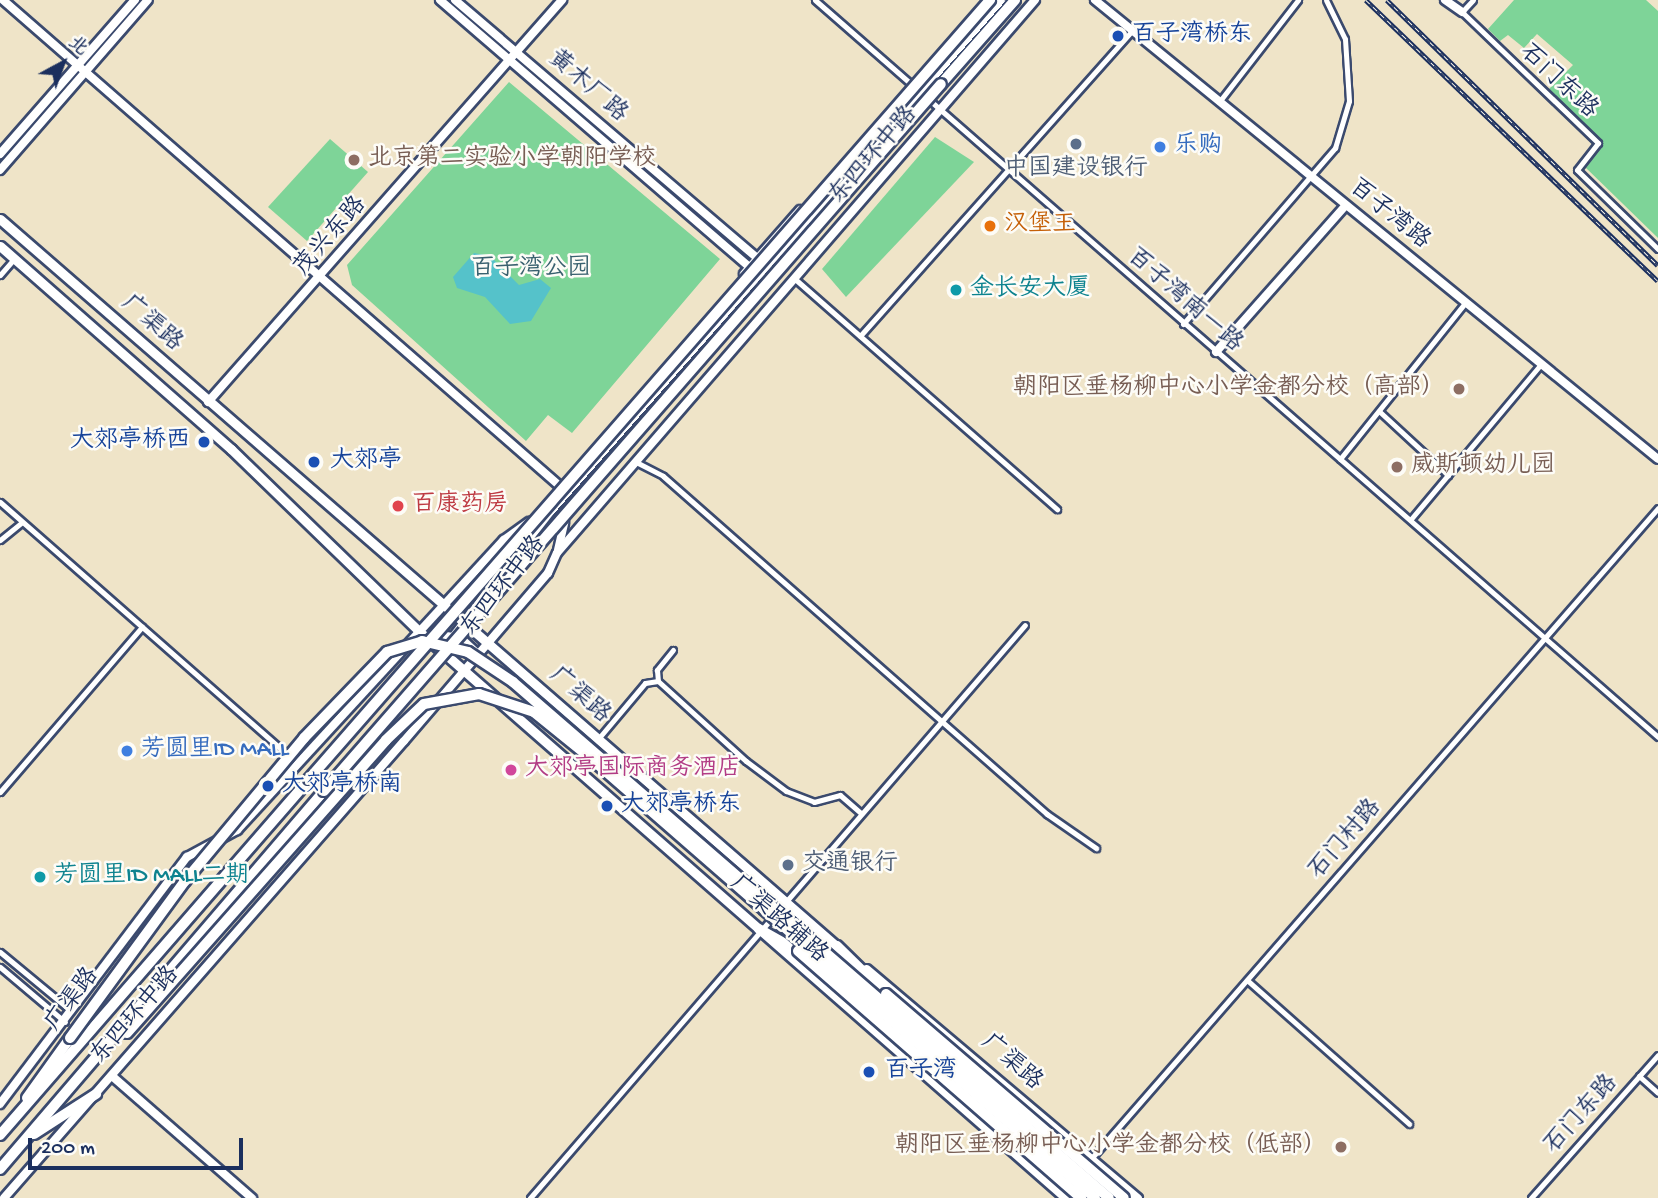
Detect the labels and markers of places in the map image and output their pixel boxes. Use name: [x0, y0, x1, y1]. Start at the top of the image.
place label: 百子湾桥东: [1132, 22, 1252, 50]
marker: 百子湾桥东: [1110, 28, 1126, 44]
place label: 乐购: [1174, 133, 1222, 161]
marker: 中国建设银行: [1068, 136, 1084, 152]
marker: 乐购: [1152, 139, 1168, 155]
place label: 北京第二实验小学朝阳学校: [368, 146, 656, 174]
marker: 北京第二实验小学朝阳学校: [346, 152, 362, 168]
place label: 中国建设银行: [1004, 156, 1148, 184]
place label: 汉堡王: [1004, 212, 1076, 240]
marker: 汉堡王: [982, 218, 998, 234]
place label: 金长安大厦: [970, 276, 1090, 304]
marker: 金长安大厦: [948, 282, 964, 298]
place label: 朝阳区垂杨柳中心小学金都分校（高部）: [1013, 375, 1445, 403]
marker: 朝阳区垂杨柳中心小学金都分校（高部）: [1451, 381, 1467, 397]
place label: 大郊亭桥西: [70, 428, 190, 456]
marker: 大郊亭桥西: [196, 434, 212, 450]
place label: 大郊亭: [330, 448, 402, 476]
marker: 大郊亭: [304, 452, 324, 472]
place label: 威斯顿幼儿园: [1411, 453, 1555, 481]
marker: 威斯顿幼儿园: [1389, 459, 1405, 475]
place label: 百康药房: [412, 492, 508, 520]
marker: 百康药房: [390, 498, 406, 514]
place label: 芳圆里ID MALL: [141, 737, 288, 765]
marker: 芳圆里ID MALL: [119, 743, 135, 759]
place label: 大郊亭国际商务酒店: [525, 756, 741, 784]
marker: 大郊亭国际商务酒店: [503, 762, 519, 778]
place label: 大郊亭桥南: [282, 772, 402, 800]
marker: 大郊亭桥南: [260, 778, 276, 794]
place label: 大郊亭桥东: [621, 792, 741, 820]
marker: 大郊亭桥东: [599, 798, 615, 814]
place label: 交通银行: [802, 851, 898, 879]
marker: 交通银行: [780, 857, 796, 873]
place label: 芳圆里ID MALL二期: [54, 863, 249, 891]
marker: 芳圆里ID MALL二期: [32, 869, 48, 885]
place label: 百子湾: [885, 1058, 957, 1086]
marker: 百子湾: [859, 1062, 879, 1082]
place label: 朝阳区垂杨柳中心小学金都分校（低部）: [895, 1133, 1327, 1161]
marker: 朝阳区垂杨柳中心小学金都分校（低部）: [1333, 1139, 1349, 1155]

